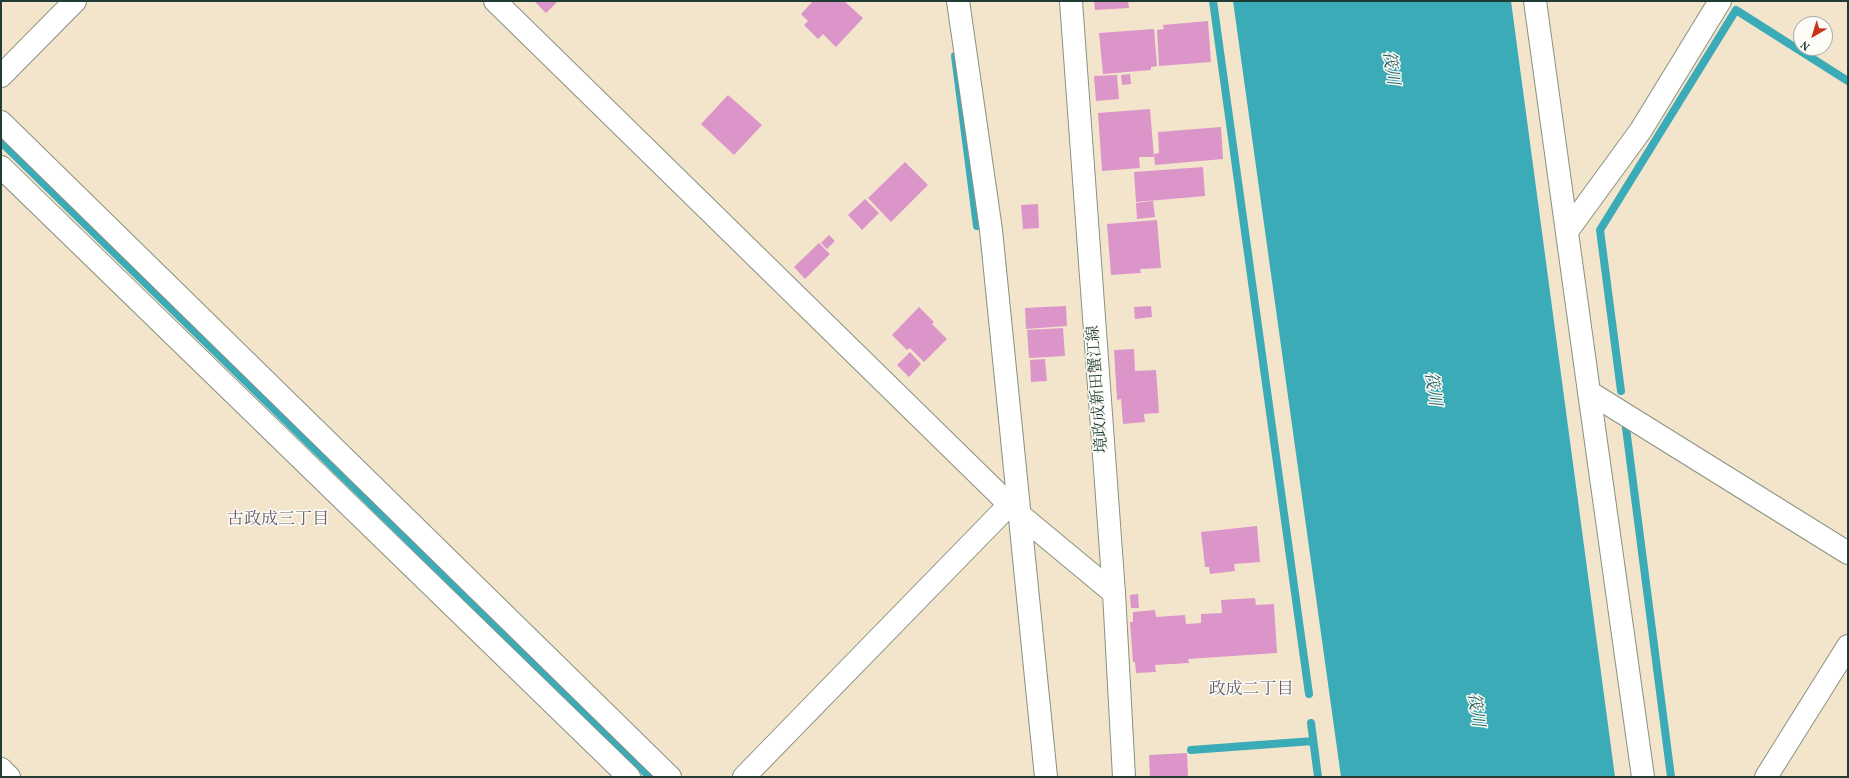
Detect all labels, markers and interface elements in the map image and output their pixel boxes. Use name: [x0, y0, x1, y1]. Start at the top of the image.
north arrow: [1793, 16, 1833, 56]
text: N: [1798, 37, 1814, 53]
water label: 筏川: [1377, 50, 1401, 86]
street label: 境政成新田蟹江線: [1085, 324, 1113, 454]
water label: 筏川: [1419, 371, 1443, 407]
district label: 古政成三丁目: [227, 511, 329, 531]
district label: 政成二丁目: [1209, 681, 1293, 701]
water label: 筏川: [1462, 692, 1486, 728]

